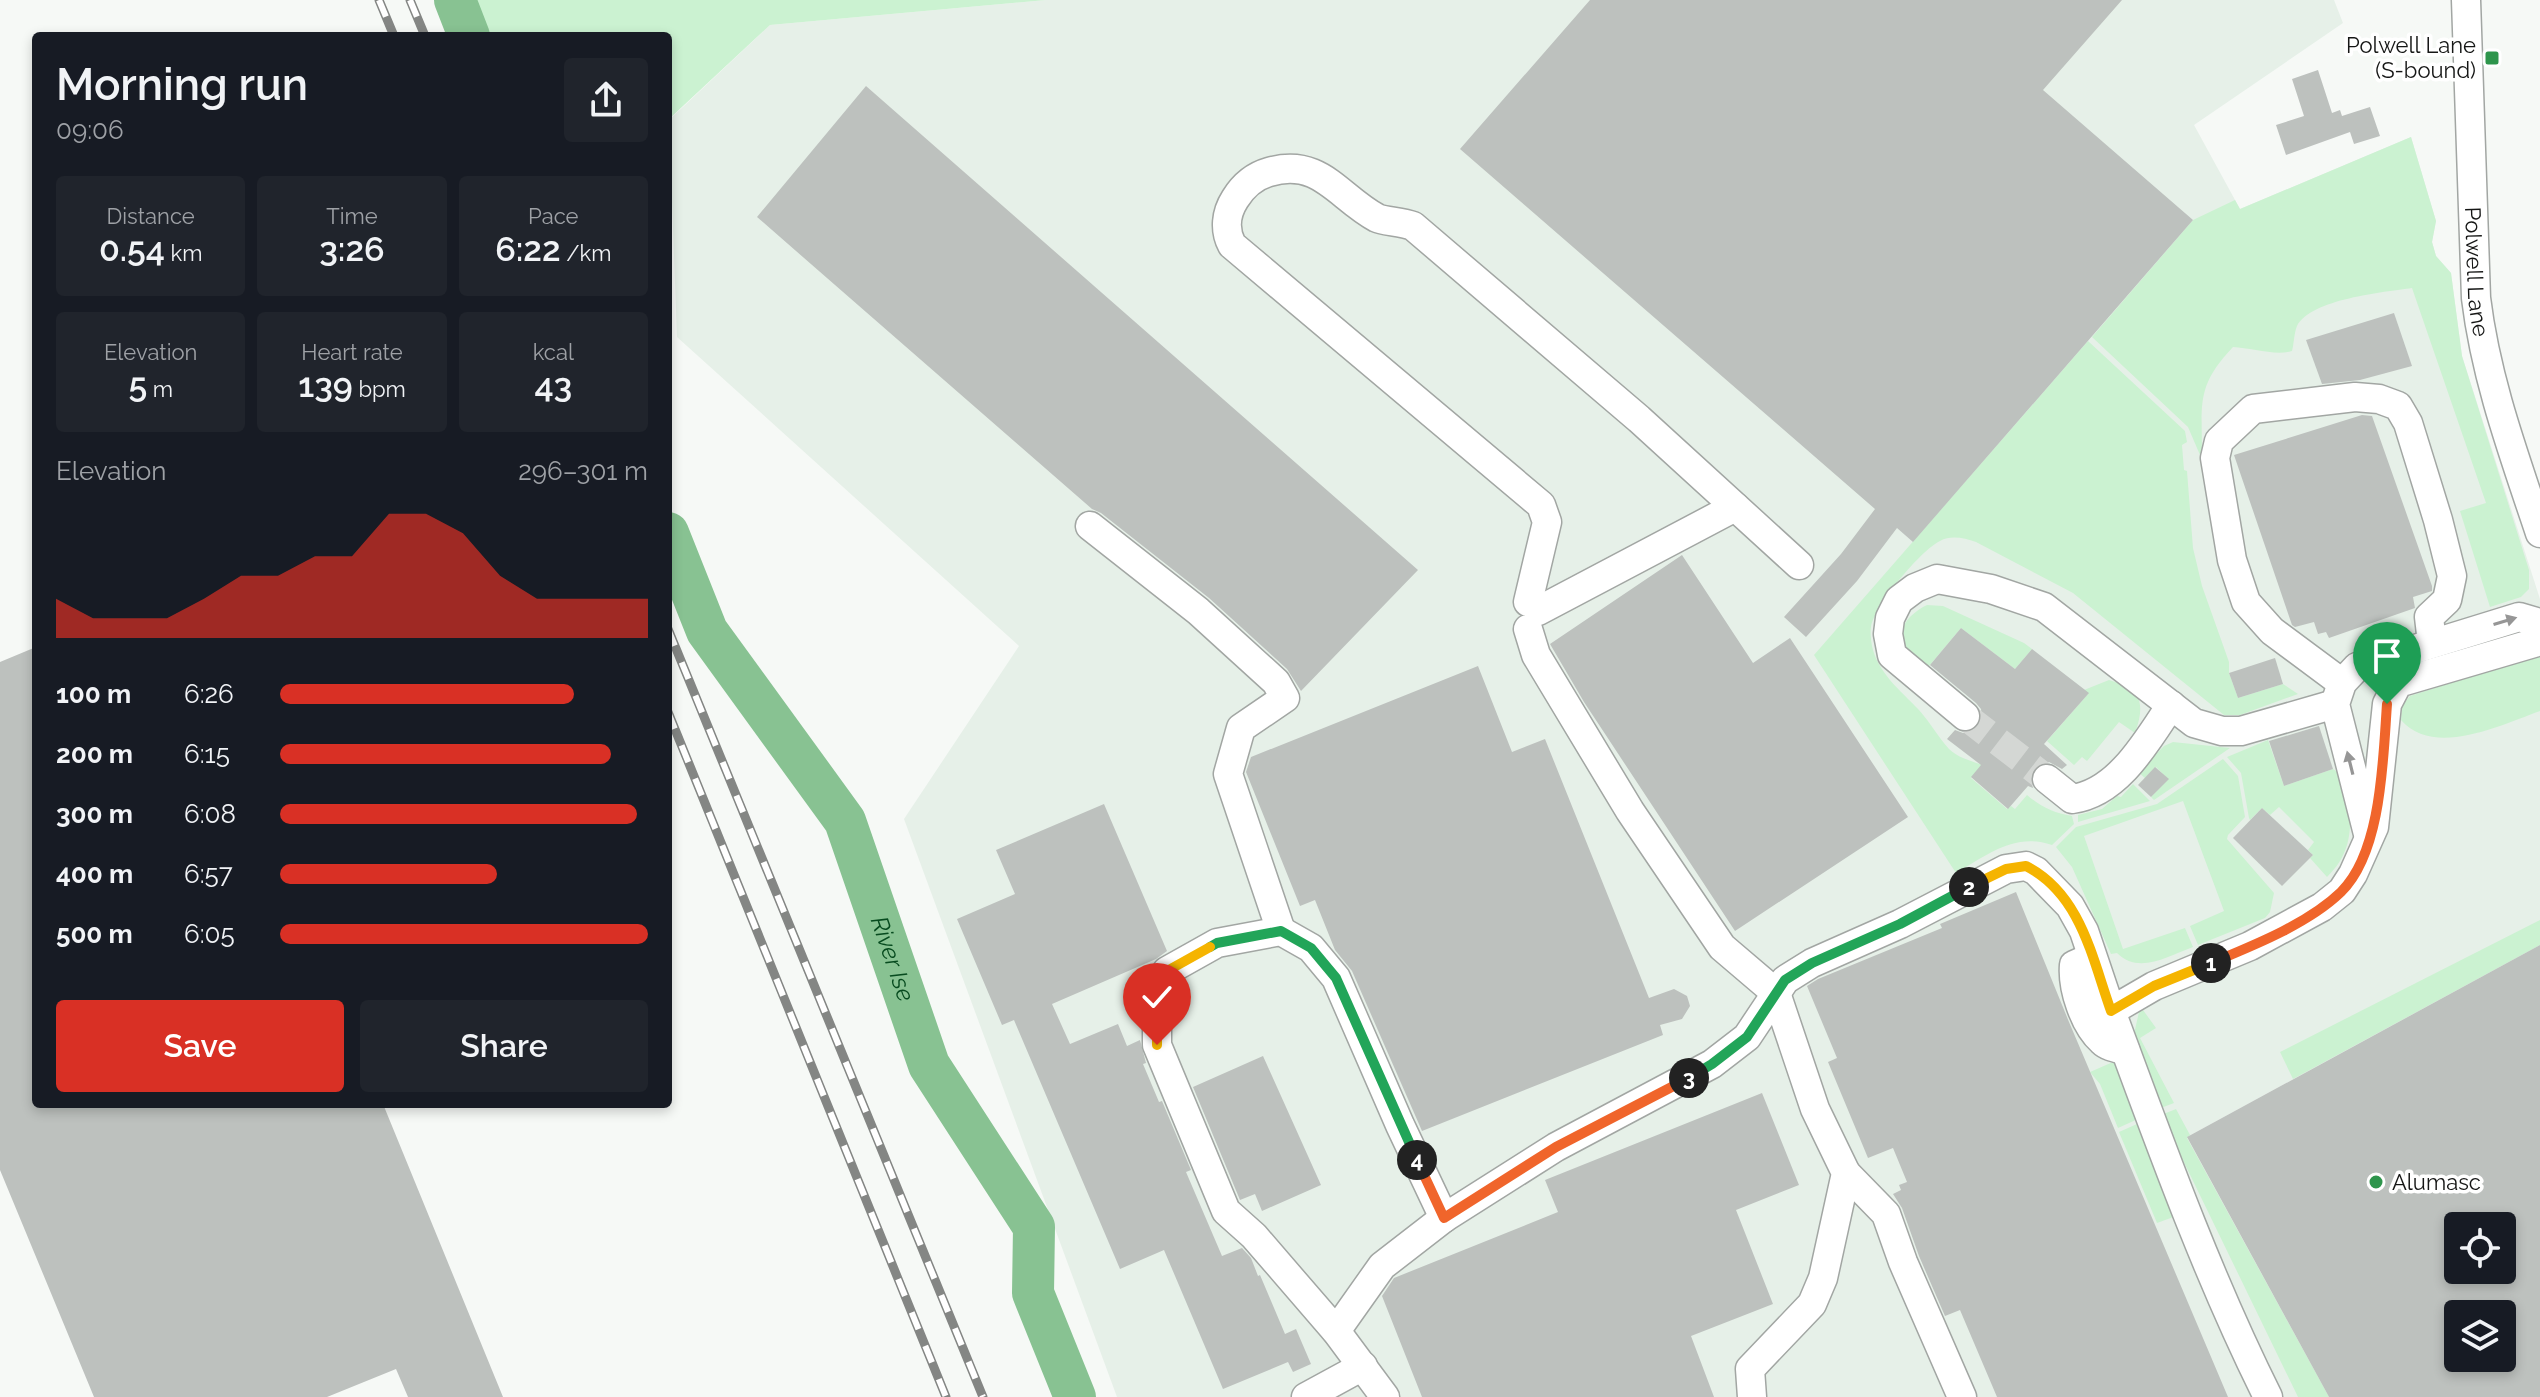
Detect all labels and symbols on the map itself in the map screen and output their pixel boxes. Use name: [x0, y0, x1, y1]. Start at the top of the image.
place label: Polwell Lane (S-bound): [2346, 32, 2476, 83]
marker: Polwell Lane (S-bound): [2483, 49, 2501, 67]
street label: Polwell Lane: [2460, 206, 2495, 339]
one-way arrow: [2493, 614, 2517, 627]
pin: [2353, 622, 2421, 704]
one-way arrow: [2344, 751, 2356, 776]
pin: 2: [1949, 867, 1989, 907]
water label: River Ise: [865, 912, 921, 1005]
pin: 1: [2191, 943, 2231, 983]
pin: [1123, 963, 1191, 1045]
pin: 3: [1669, 1058, 1709, 1098]
pin: 4: [1397, 1140, 1437, 1180]
place label: Alumasc: [2392, 1169, 2481, 1195]
marker: Alumasc: [2367, 1173, 2385, 1191]

